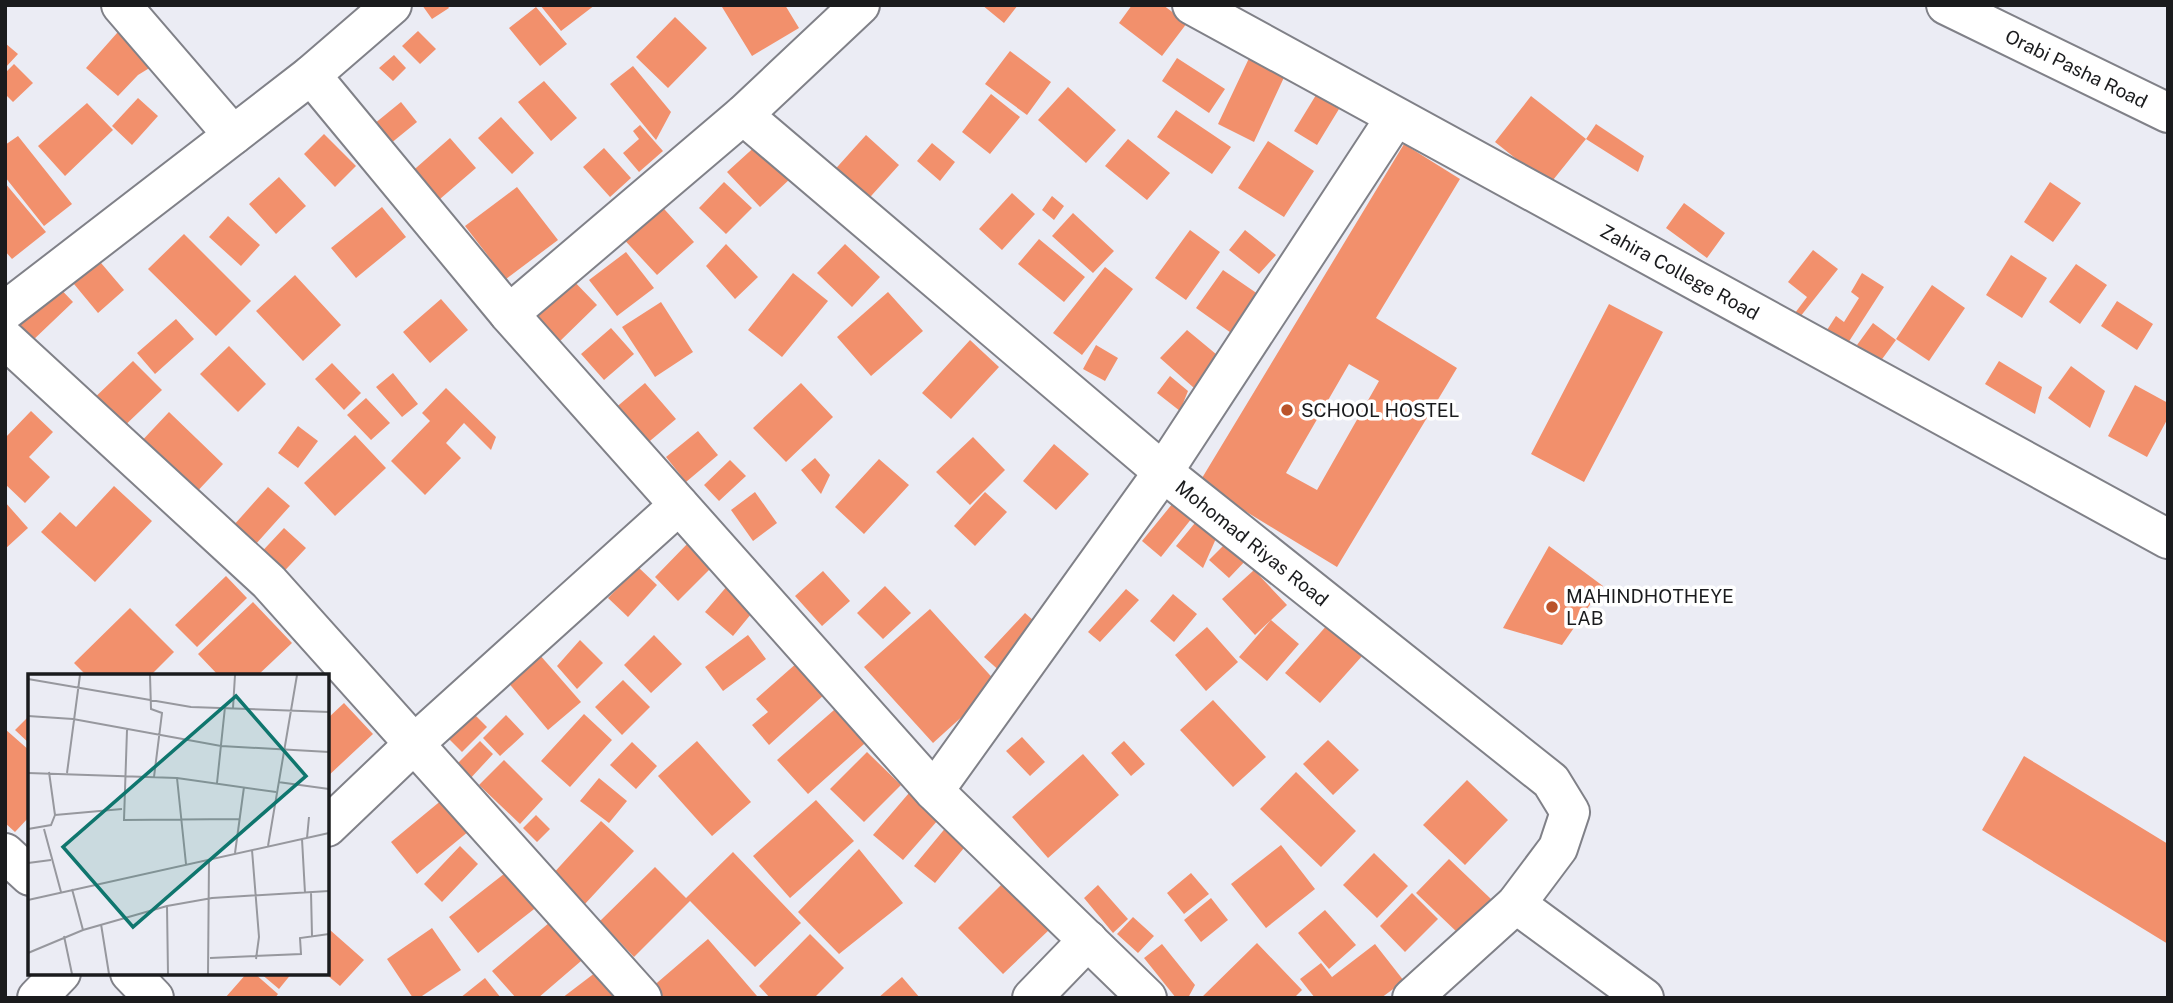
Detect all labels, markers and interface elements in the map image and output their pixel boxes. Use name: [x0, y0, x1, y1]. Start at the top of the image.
street label: Orabi Pasha Road: [2002, 25, 2151, 112]
street label: Zahira College Road: [1596, 220, 1763, 324]
place label: SCHOOL HOSTEL: [1301, 399, 1460, 421]
marker: SCHOOL HOSTEL: [1279, 402, 1295, 418]
street label: Mohomad Riyas Road: [1171, 475, 1333, 610]
place label: MAHINDHOTHEYE LAB: [1566, 585, 1734, 629]
marker: MAHINDHOTHEYE LAB: [1544, 599, 1560, 615]
inset map: [28, 674, 329, 975]

